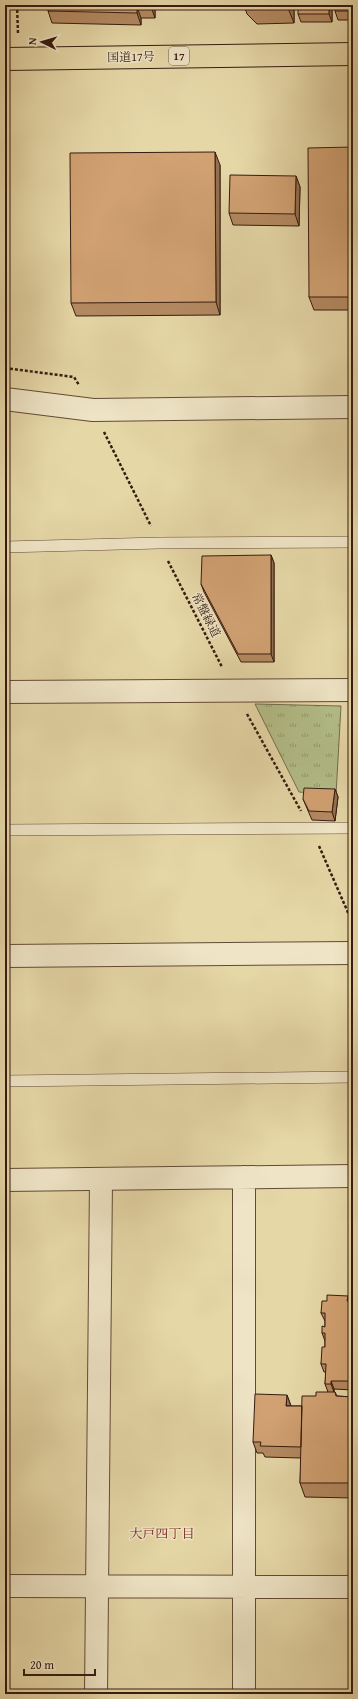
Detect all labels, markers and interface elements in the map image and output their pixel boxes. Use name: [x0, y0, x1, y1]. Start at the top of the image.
north arrow: [22, 22, 62, 62]
text: N: [24, 36, 40, 45]
road number: 17: [169, 47, 189, 65]
street label: 国道17号: [107, 48, 155, 65]
street label: 常盤緑道: [188, 590, 225, 640]
district label: 大戸四丁目: [129, 1524, 195, 1543]
scale bar: [24, 1651, 95, 1677]
text: 20 m: [30, 1656, 54, 1673]

